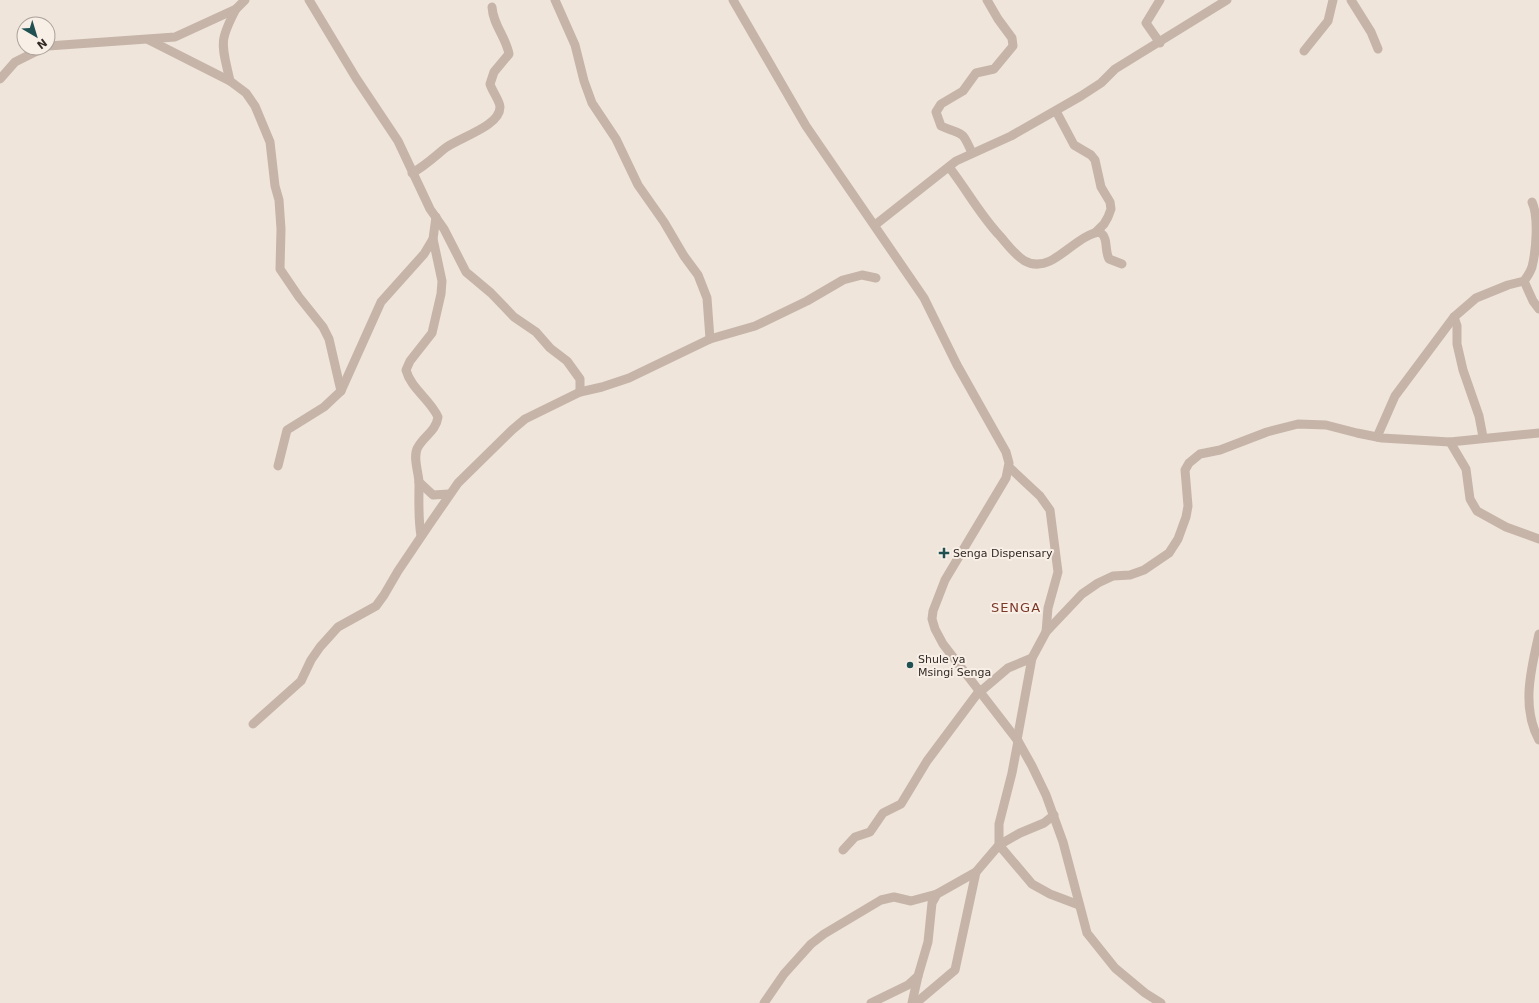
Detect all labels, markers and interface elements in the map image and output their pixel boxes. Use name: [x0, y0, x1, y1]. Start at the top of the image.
north arrow: [16, 16, 56, 56]
text: N: [34, 36, 49, 51]
marker: Senga Dispensary: [938, 547, 950, 559]
place label: Senga Dispensary: [953, 547, 1053, 560]
district label: SENGA: [991, 600, 1041, 615]
place label: Shule ya Msingi Senga: [918, 653, 991, 679]
marker: Shule ya Msingi Senga: [905, 660, 915, 670]

